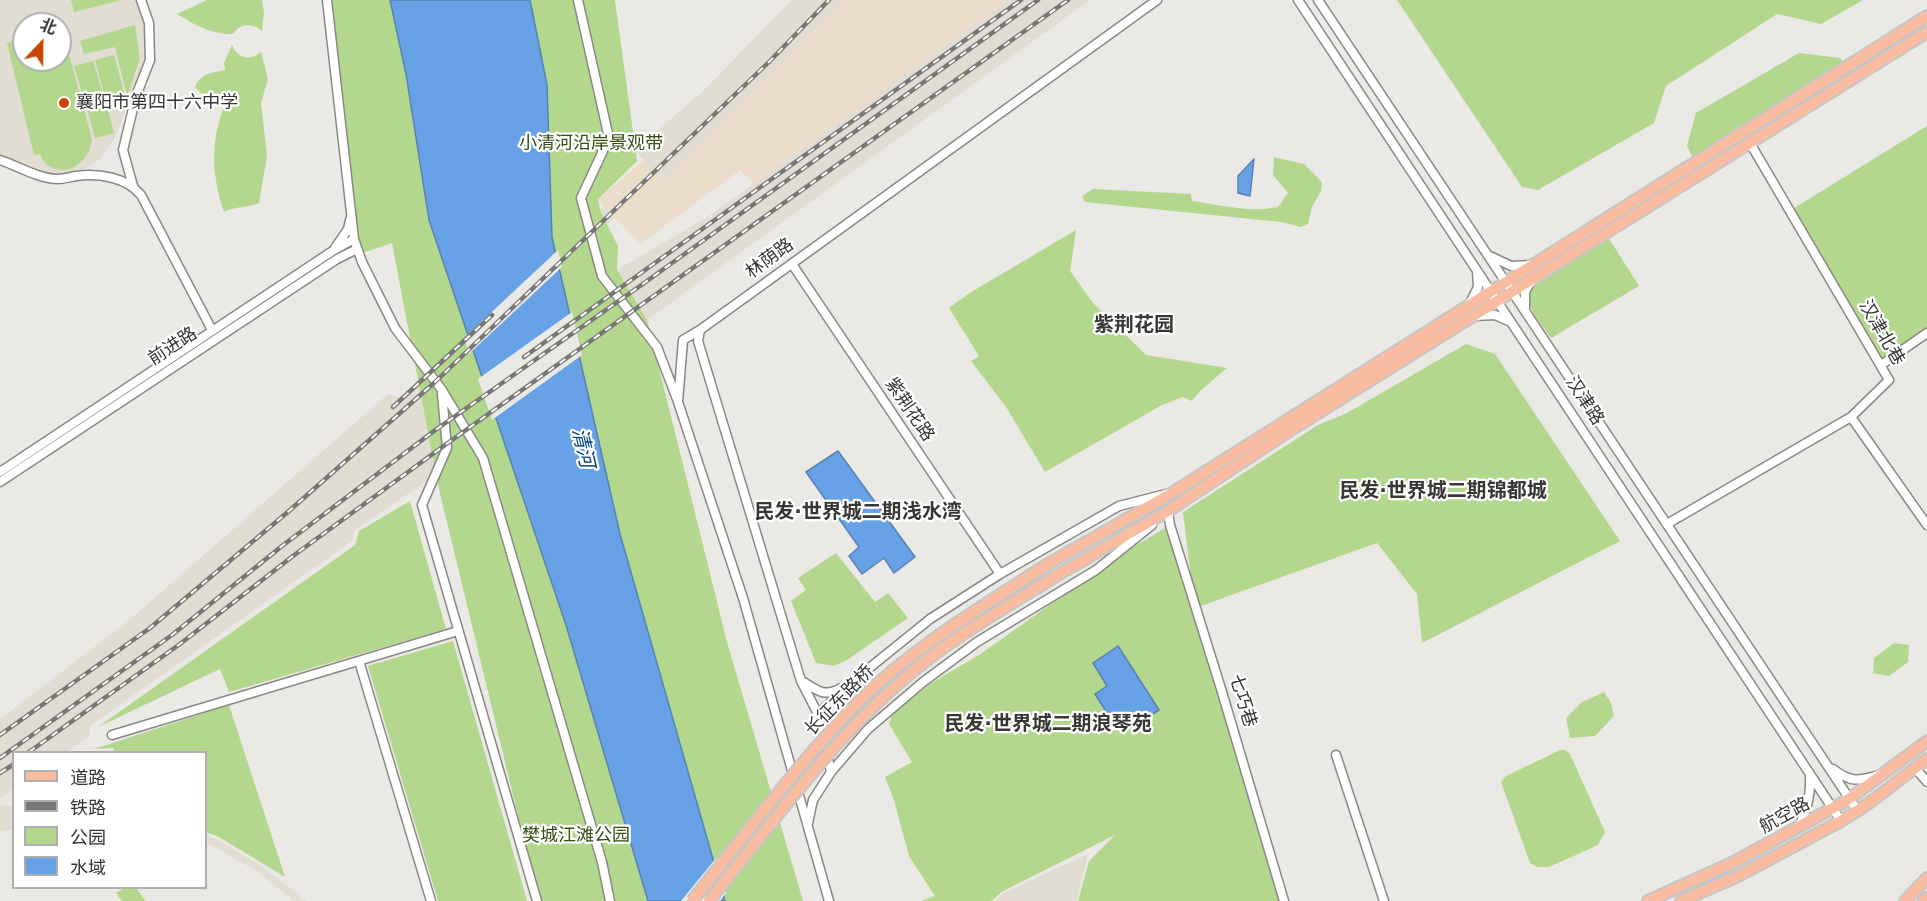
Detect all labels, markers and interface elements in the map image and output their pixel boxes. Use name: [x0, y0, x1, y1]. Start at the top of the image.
north arrow: [12, 12, 72, 72]
text: 北: [37, 15, 59, 39]
place label: 襄阳市第四十六中学: [76, 92, 238, 114]
marker: 襄阳市第四十六中学: [57, 96, 71, 110]
park label: 小清河沿岸景观带: [519, 133, 663, 155]
street label: 林荫路: [742, 234, 798, 284]
street label: 汉津北巷: [1854, 296, 1908, 370]
district label: 紫荆花园: [1094, 314, 1174, 338]
street label: 前进路: [144, 323, 202, 371]
street label: 汉津路: [1560, 372, 1608, 430]
street label: 紫荆花路: [880, 374, 938, 446]
water label: 清河: [566, 426, 598, 470]
district label: 民发·世界城二期锦都城: [1339, 480, 1547, 504]
district label: 民发·世界城二期浅水湾: [754, 501, 962, 525]
street label: 长征东路桥: [801, 661, 879, 741]
street label: 七巧巷: [1224, 672, 1260, 730]
district label: 民发·世界城二期浪琴苑: [944, 713, 1152, 737]
legend: [12, 751, 207, 889]
text: 道路: [70, 767, 106, 788]
street label: 航空路: [1756, 793, 1814, 839]
text: 铁路: [70, 797, 106, 818]
park label: 樊城江滩公园: [522, 825, 630, 847]
text: 公园: [70, 827, 106, 848]
text: 水域: [70, 857, 106, 878]

